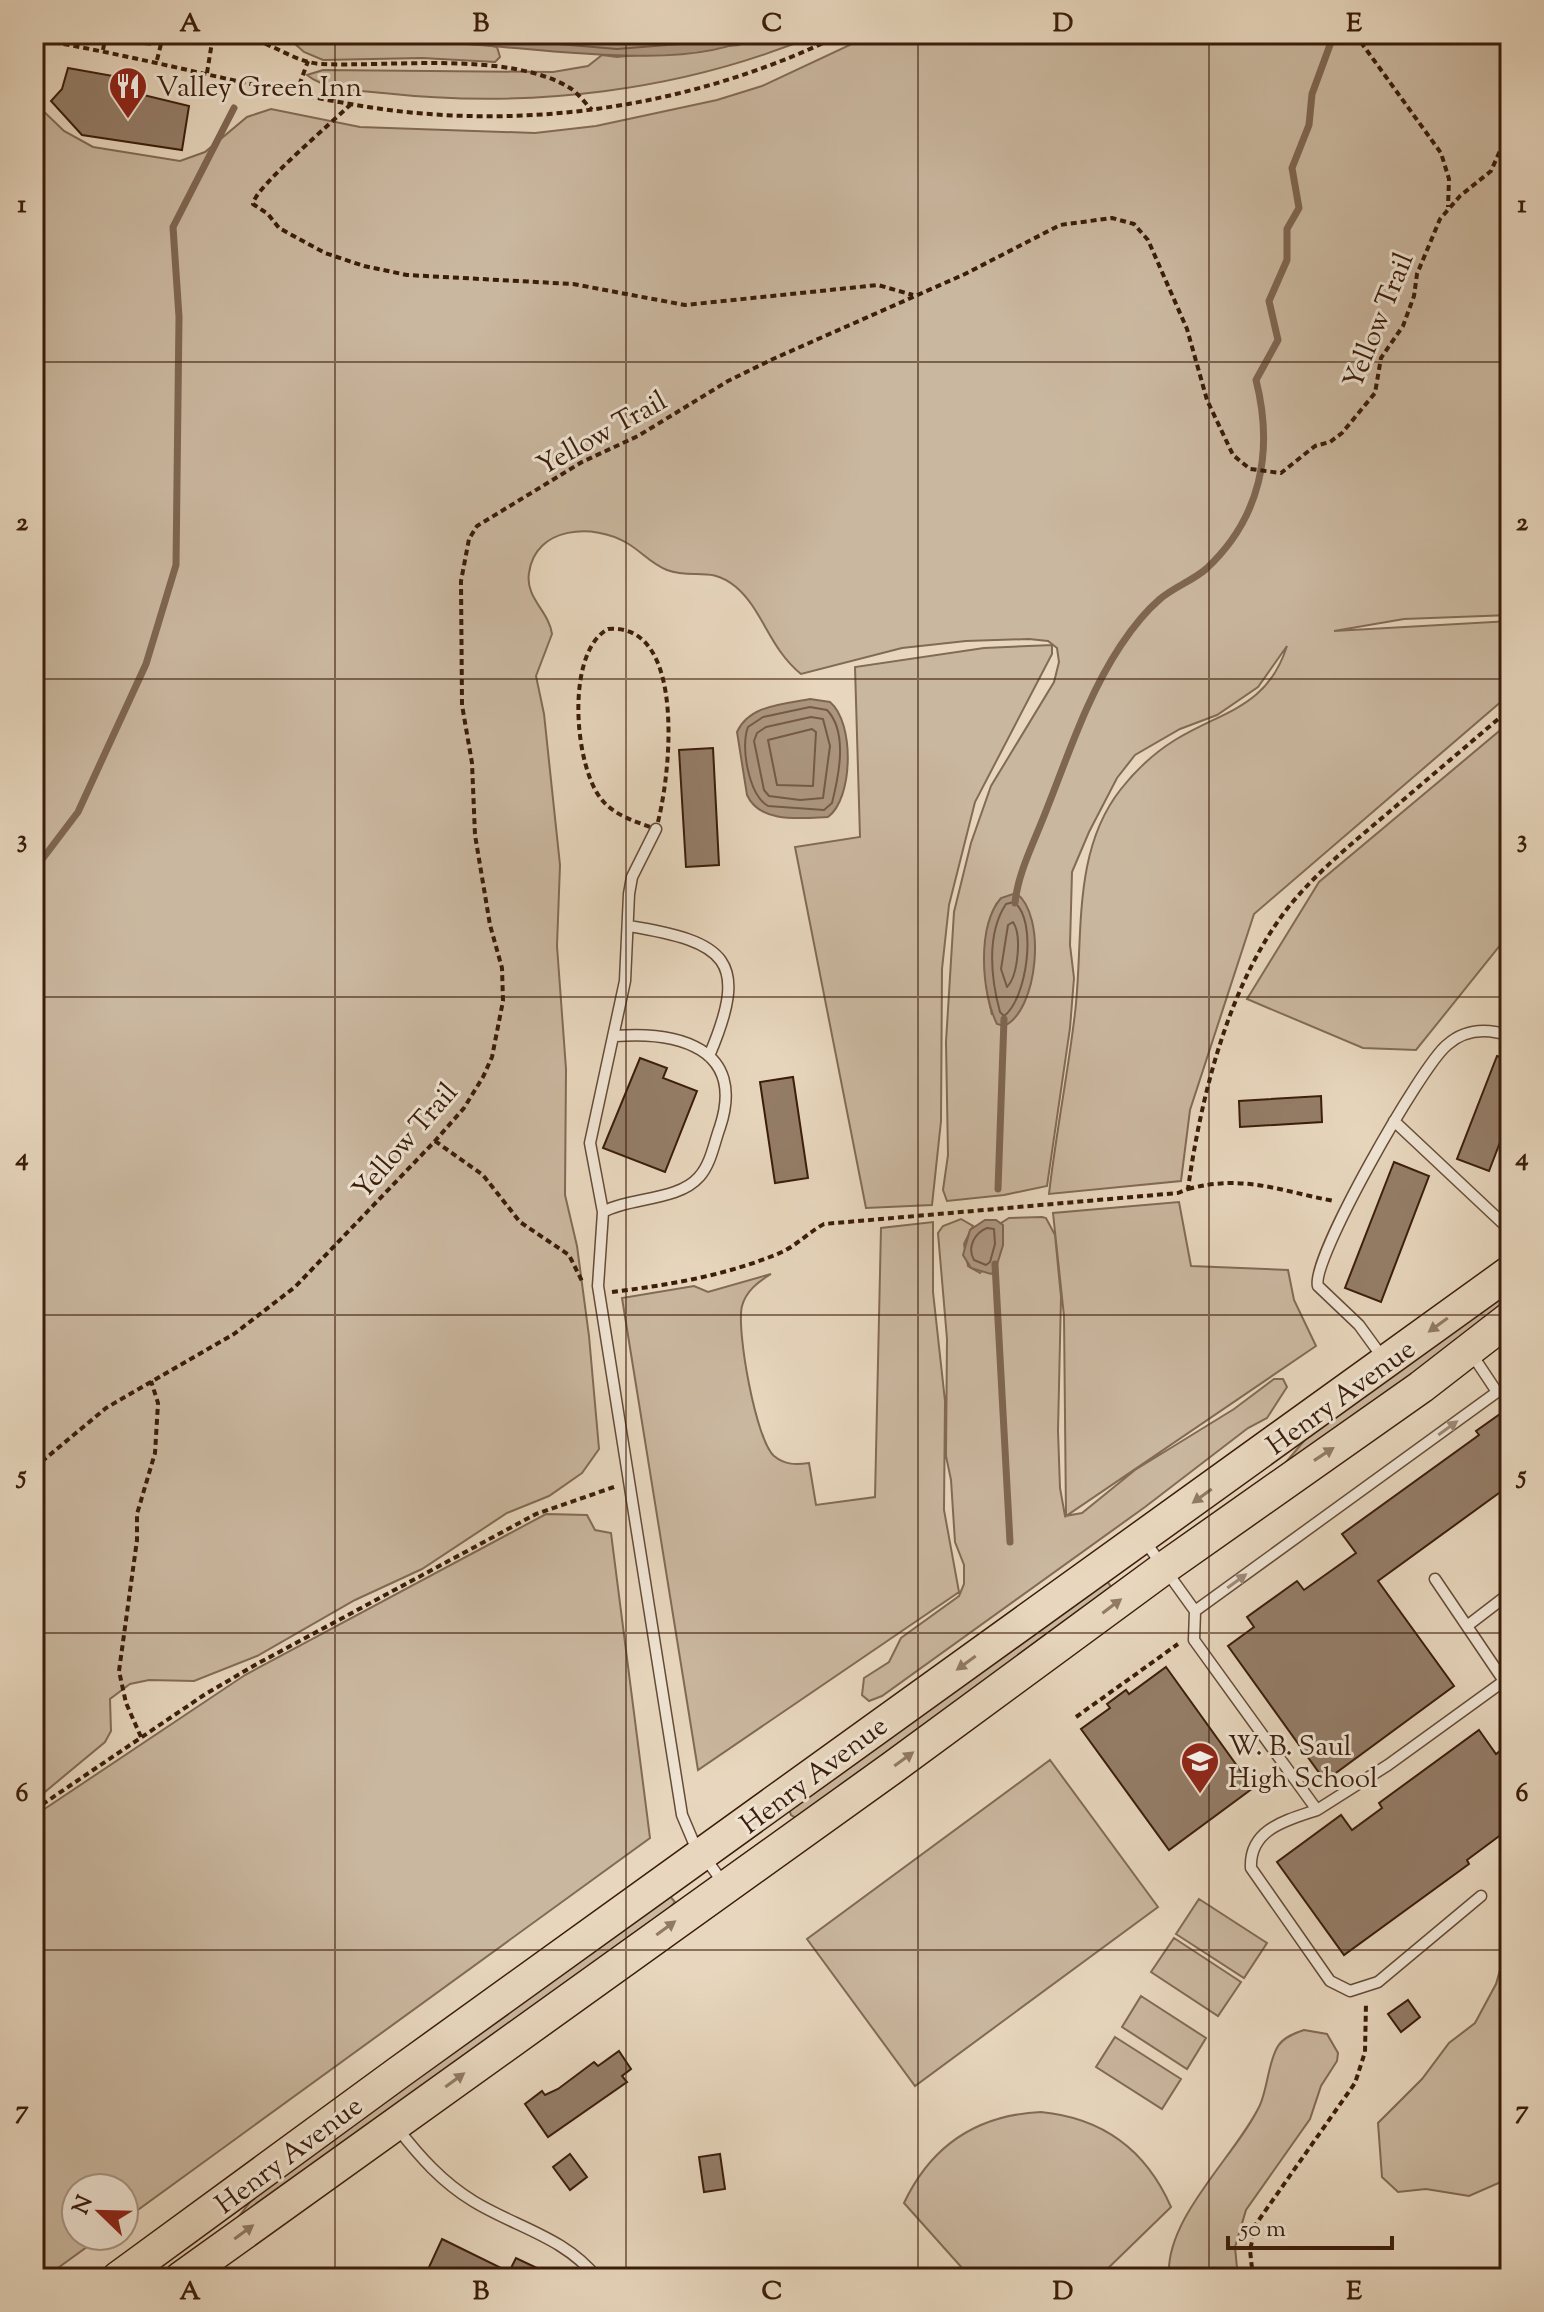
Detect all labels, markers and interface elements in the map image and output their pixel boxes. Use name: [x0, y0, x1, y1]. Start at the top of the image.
text: A: [179, 6, 201, 43]
text: B: [473, 6, 490, 43]
text: C: [762, 6, 782, 43]
text: D: [1053, 6, 1073, 43]
text: E: [1346, 6, 1362, 43]
restaurant icon: Valley Green Inn: [107, 65, 149, 120]
place label: Valley Green Inn: [156, 69, 362, 109]
text: 1: [18, 187, 27, 224]
text: 1: [1518, 187, 1527, 224]
street label: Yellow Trail: [1334, 247, 1425, 395]
street label: Yellow Trail: [530, 382, 675, 487]
text: 2: [16, 505, 29, 542]
text: 2: [1516, 505, 1529, 542]
text: 3: [17, 822, 27, 859]
text: 3: [1517, 822, 1527, 859]
street label: Yellow Trail: [344, 1075, 468, 1209]
text: 4: [14, 1140, 29, 1177]
text: 4: [1514, 1140, 1529, 1177]
one-way arrow: [1428, 1316, 1449, 1332]
street label: Henry Avenue: [1259, 1331, 1424, 1466]
one-way arrow: [1437, 1420, 1459, 1436]
one-way arrow: [1313, 1447, 1334, 1462]
text: 5: [16, 1458, 27, 1495]
text: 5: [1516, 1458, 1527, 1495]
one-way arrow: [1191, 1488, 1213, 1504]
one-way arrow: [1227, 1574, 1248, 1589]
one-way arrow: [1102, 1598, 1123, 1614]
one-way arrow: [956, 1655, 977, 1670]
street label: Henry Avenue: [733, 1708, 897, 1845]
place label: W. B. Saul High School: [1228, 1728, 1378, 1800]
school or university icon: W. B. Saul High School: [1179, 1740, 1221, 1795]
one-way arrow: [893, 1752, 914, 1768]
text: 6: [16, 1776, 29, 1813]
text: 6: [1516, 1776, 1529, 1813]
one-way arrow: [655, 1920, 676, 1936]
one-way arrow: [444, 2072, 466, 2088]
street label: Henry Avenue: [208, 2088, 372, 2225]
text: 7: [15, 2093, 29, 2130]
text: 7: [1515, 2093, 1529, 2130]
north arrow: [60, 2172, 140, 2252]
text: N: [66, 2191, 103, 2220]
scale bar: [1228, 2200, 1392, 2250]
text: 50 m: [1238, 2213, 1286, 2247]
one-way arrow: [234, 2225, 255, 2240]
text: A: [179, 2274, 201, 2311]
text: B: [473, 2274, 490, 2311]
text: C: [762, 2274, 782, 2311]
text: D: [1053, 2274, 1073, 2311]
text: E: [1346, 2274, 1362, 2311]

